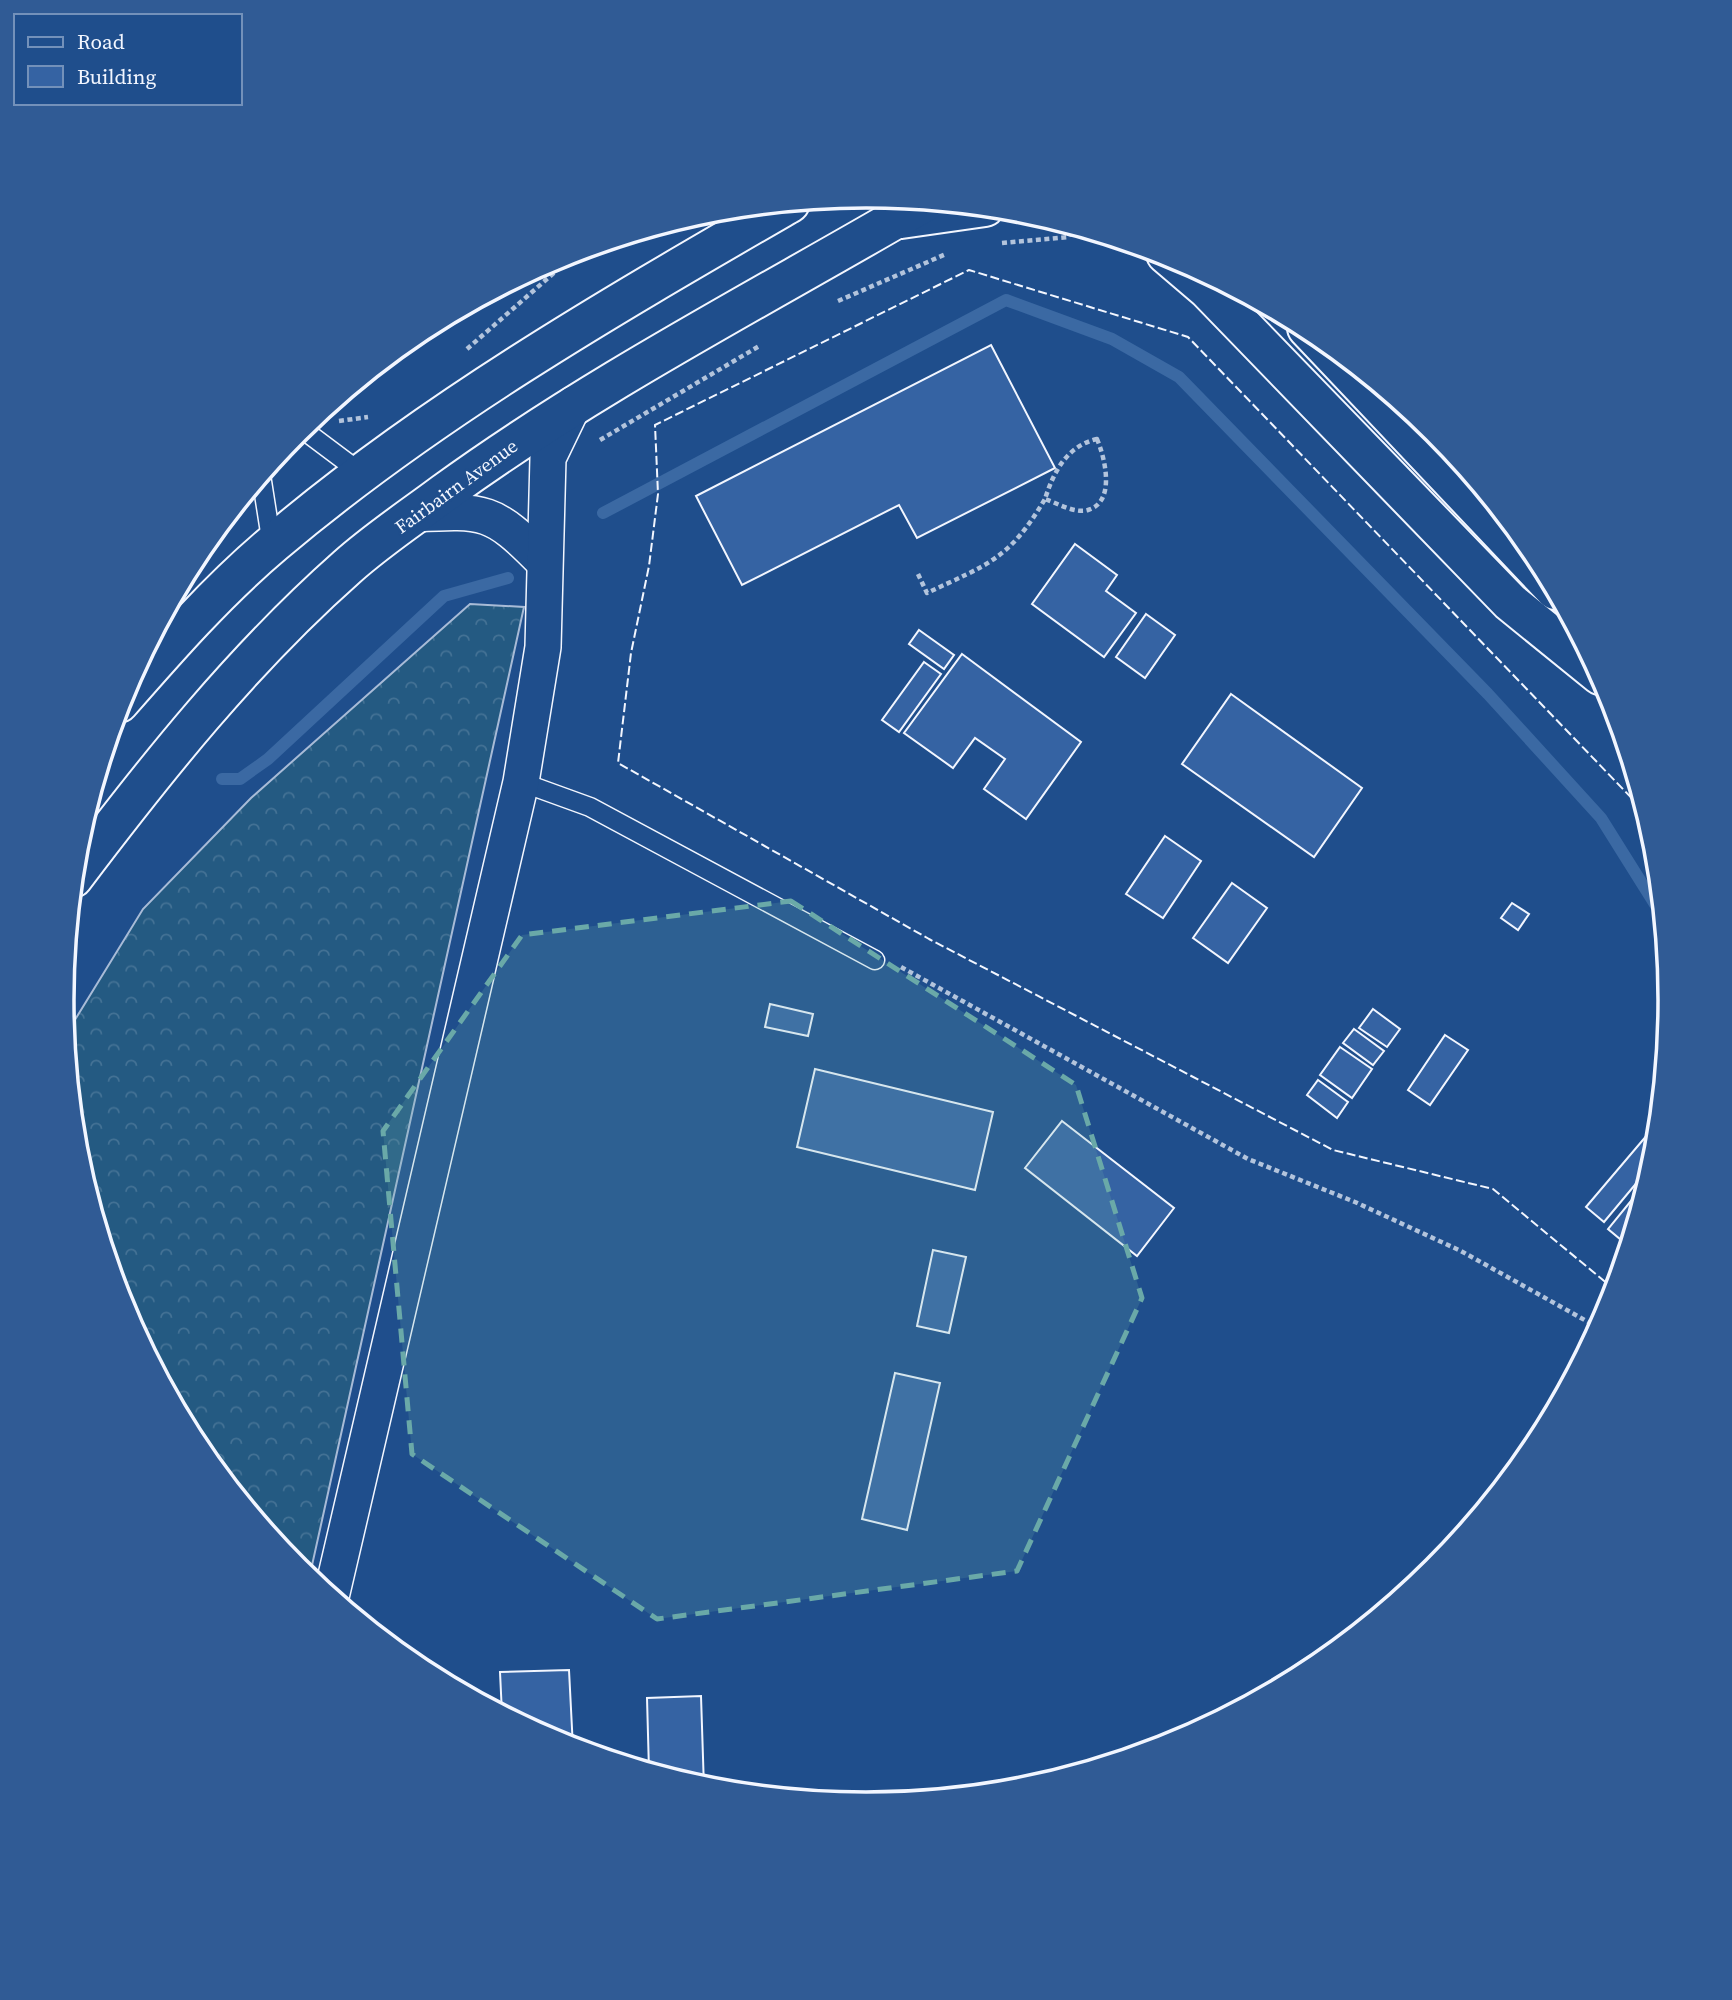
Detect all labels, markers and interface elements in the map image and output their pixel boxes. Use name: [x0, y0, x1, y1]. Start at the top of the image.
legend: [14, 14, 242, 105]
text: Road: [77, 27, 125, 56]
text: Building: [77, 62, 156, 91]
street label: Fairbairn Avenue: [389, 433, 523, 539]

